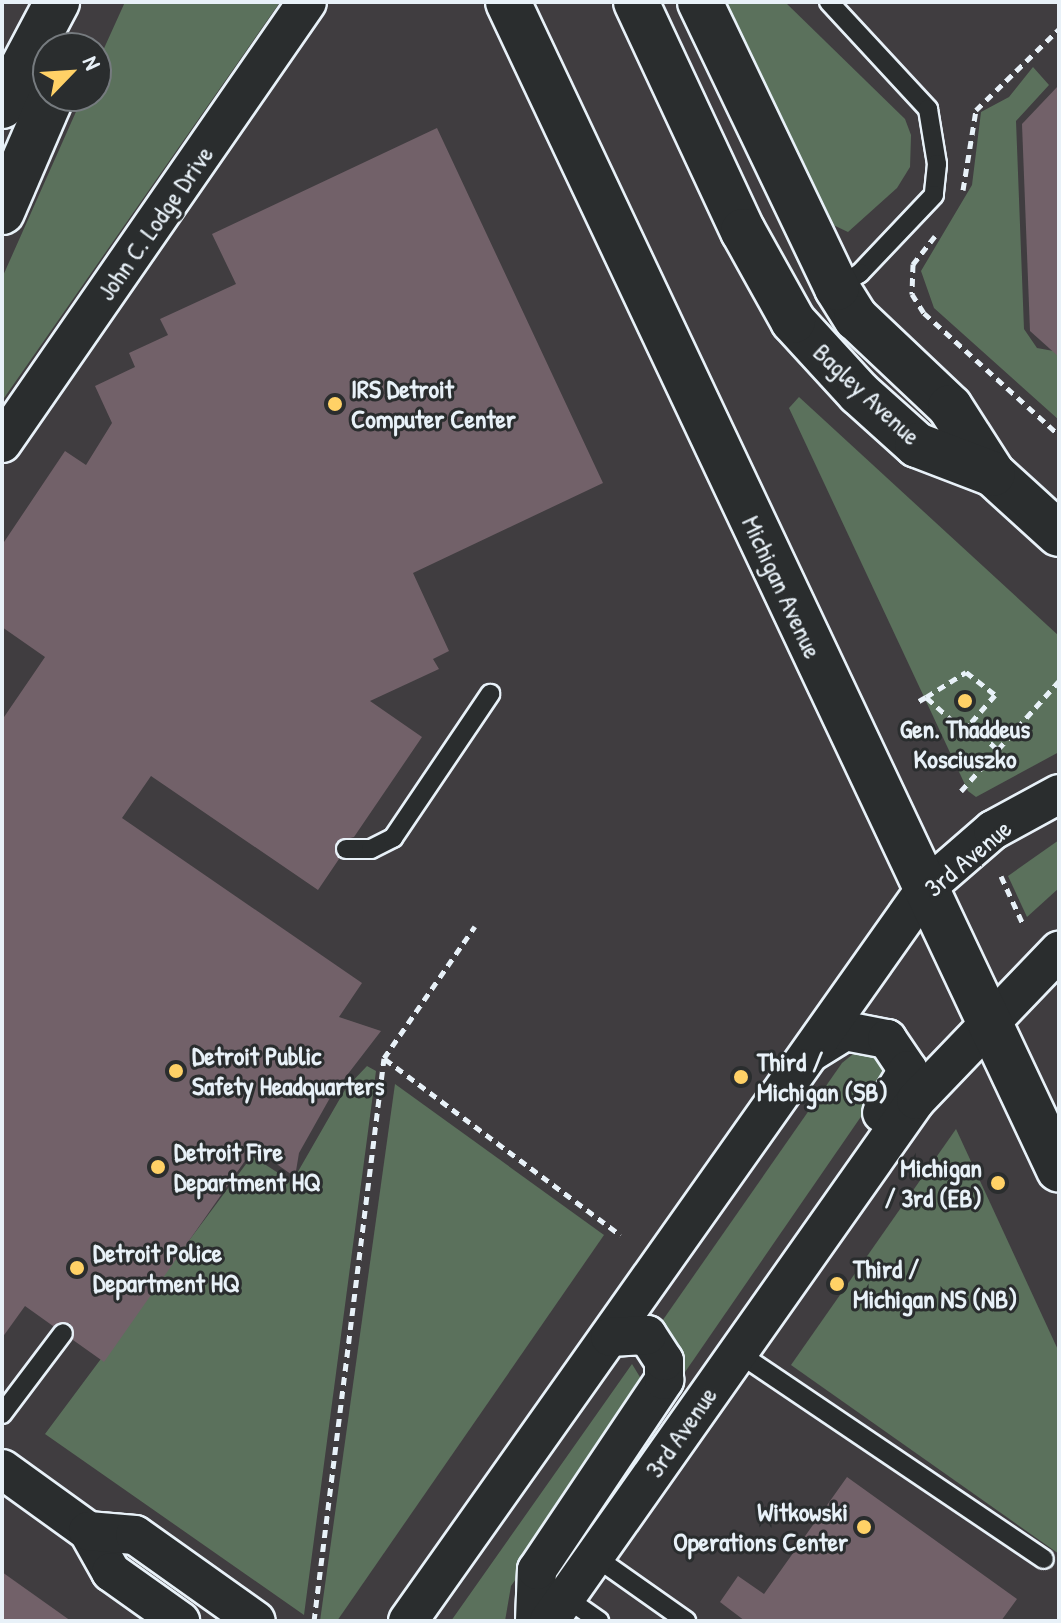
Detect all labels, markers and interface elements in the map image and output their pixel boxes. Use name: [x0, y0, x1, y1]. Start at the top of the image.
north arrow: [32, 32, 112, 112]
text: N: [76, 51, 108, 74]
street label: John C. Lodge Drive: [90, 140, 220, 306]
street label: Bagley Avenue: [807, 337, 927, 451]
place label: IRS Detroit Computer Center: [351, 373, 516, 434]
marker: IRS Detroit Computer Center: [326, 395, 344, 413]
street label: Michigan Avenue: [735, 511, 829, 663]
marker: Gen. Thaddeus Kosciuszko: [956, 692, 974, 710]
place label: Gen. Thaddeus Kosciuszko: [900, 713, 1030, 774]
street label: 3rd Avenue: [918, 813, 1018, 903]
place label: Detroit Public Safety Headquarters: [192, 1040, 385, 1102]
place label: Third / Michigan (SB): [757, 1046, 888, 1108]
marker: Detroit Public Safety Headquarters: [167, 1062, 185, 1080]
marker: Third / Michigan (SB): [732, 1068, 750, 1086]
place label: Detroit Fire Department HQ: [174, 1136, 321, 1198]
place label: Michigan / 3rd (EB): [884, 1152, 982, 1214]
marker: Detroit Fire Department HQ: [149, 1158, 167, 1176]
marker: Michigan / 3rd (EB): [989, 1174, 1007, 1192]
place label: Detroit Police Department HQ: [93, 1237, 240, 1298]
place label: Third / Michigan NS (NB): [853, 1253, 1018, 1314]
marker: Detroit Police Department HQ: [68, 1259, 86, 1277]
marker: Third / Michigan NS (NB): [828, 1275, 846, 1293]
street label: 3rd Avenue: [638, 1381, 724, 1483]
place label: Witkowski Operations Center: [673, 1496, 848, 1558]
marker: Witkowski Operations Center: [855, 1518, 873, 1536]

